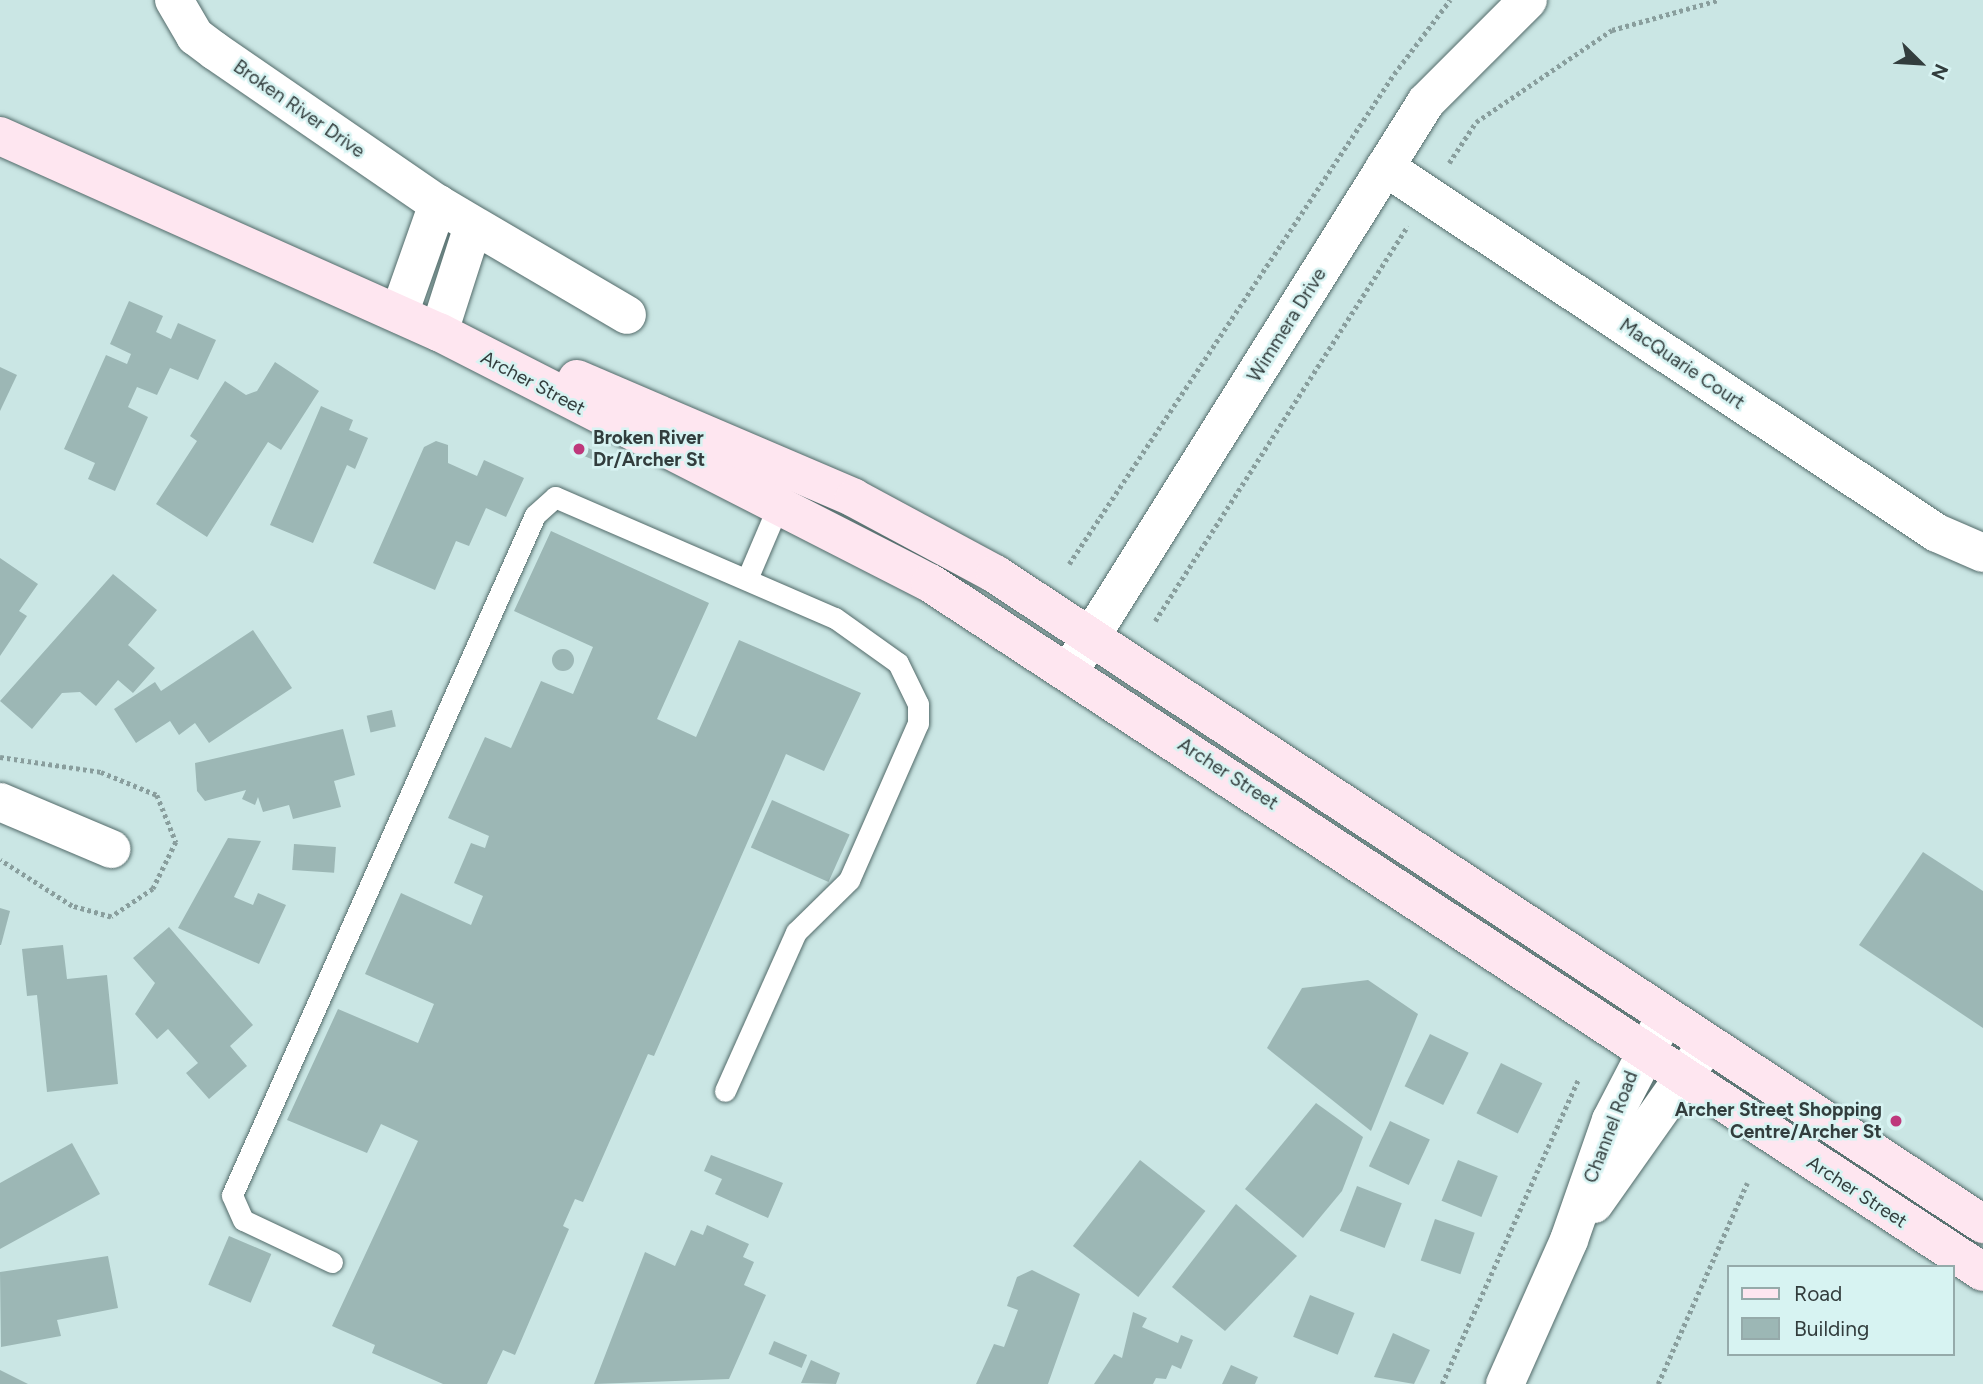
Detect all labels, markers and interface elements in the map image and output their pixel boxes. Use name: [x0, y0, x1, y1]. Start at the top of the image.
north arrow: [1885, 28, 1955, 98]
street label: Broken River Drive: [229, 55, 369, 163]
text: N: [1926, 60, 1953, 83]
street label: Wimmera Drive: [1243, 264, 1331, 386]
street label: MacQuarie Court: [1615, 314, 1749, 414]
street label: Archer Street: [477, 346, 589, 420]
place label: Broken River Dr/Archer St: [593, 427, 705, 471]
marker: Broken River Dr/Archer St: [571, 441, 587, 457]
street label: Archer Street: [1174, 733, 1282, 815]
street label: Channel Road: [1579, 1068, 1643, 1186]
place label: Archer Street Shopping Centre/Archer St: [1675, 1099, 1882, 1143]
marker: Archer Street Shopping Centre/Archer St: [1888, 1113, 1904, 1129]
street label: Archer Street: [1803, 1151, 1911, 1233]
legend: [1728, 1265, 1955, 1356]
text: Road: [1794, 1281, 1842, 1306]
text: Building: [1794, 1316, 1869, 1341]

